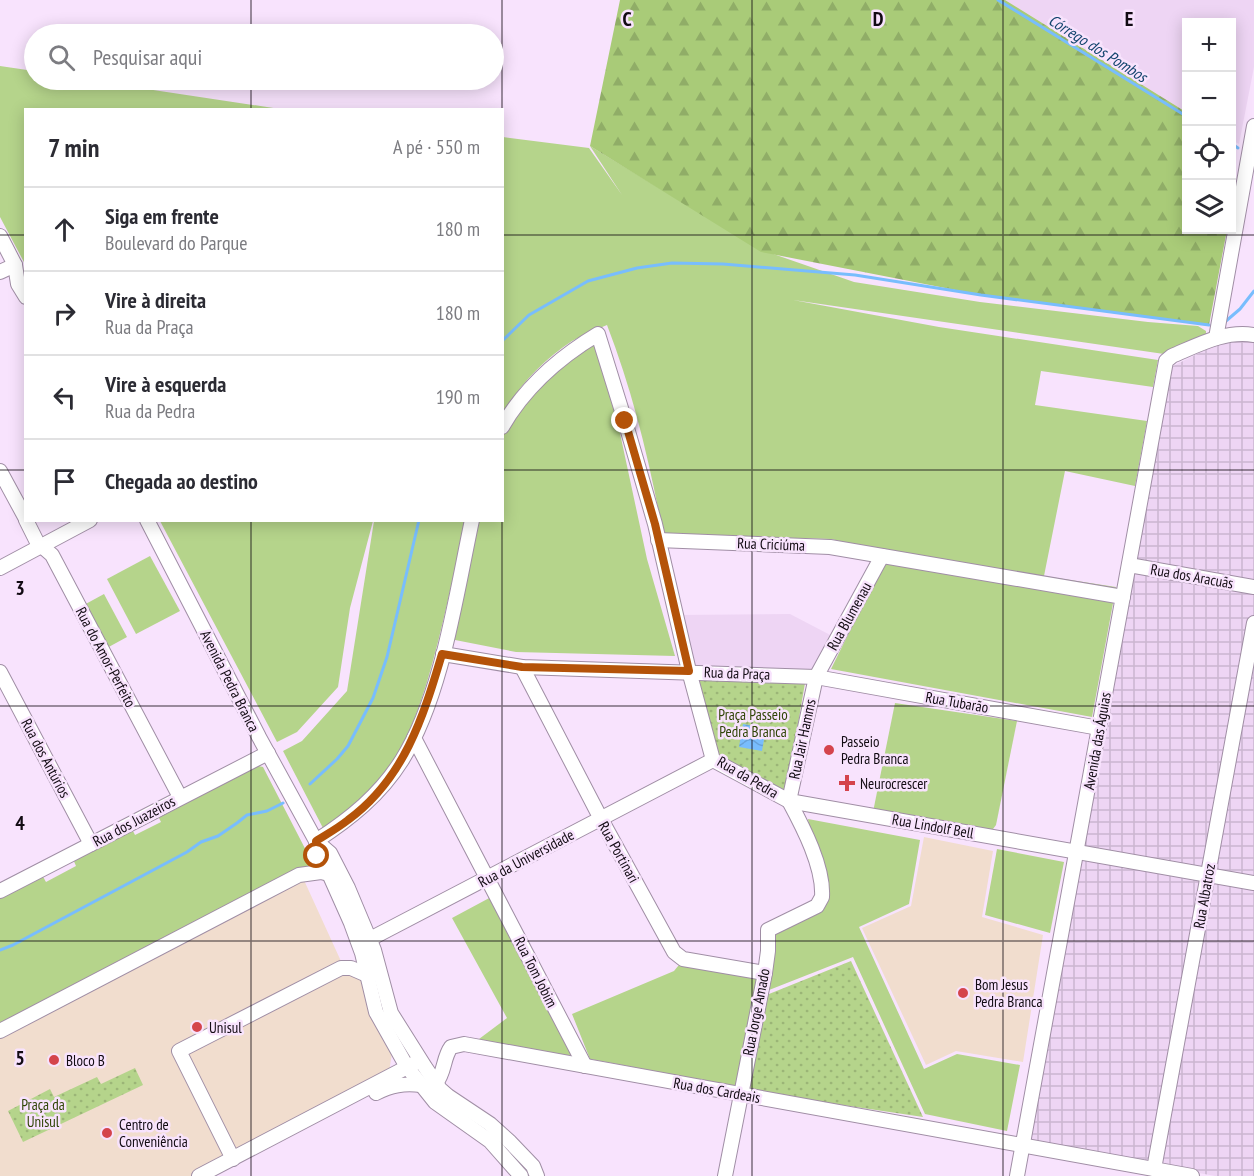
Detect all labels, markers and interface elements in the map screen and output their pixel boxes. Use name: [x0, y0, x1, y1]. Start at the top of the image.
text: C: [622, 6, 632, 32]
text: D: [873, 6, 884, 32]
text: E: [1125, 6, 1133, 32]
water label: Córrego dos Pombos: [1045, 10, 1152, 87]
map controls: [1182, 18, 1236, 234]
button: +: [1182, 18, 1236, 72]
search box: [24, 24, 504, 90]
icon: search: [45, 41, 78, 74]
text: Pesquisar aqui: [93, 43, 202, 71]
button: −: [1182, 72, 1236, 126]
button: locate: [1182, 126, 1236, 180]
text: 7 min: [48, 131, 99, 164]
text: A pé · 550 m: [393, 134, 480, 160]
button: layers: [1182, 180, 1236, 234]
text: Siga em frente: [105, 202, 219, 230]
icon: ahead: [48, 213, 81, 246]
text: 180 m: [436, 216, 480, 242]
text: Boulevard do Parque: [105, 230, 248, 256]
text: Vire à direita: [105, 286, 206, 314]
icon: right: [48, 297, 81, 330]
text: 180 m: [436, 300, 480, 326]
text: Rua da Praça: [105, 314, 194, 340]
text: Vire à esquerda: [105, 370, 226, 398]
icon: left: [48, 381, 81, 414]
text: 190 m: [436, 384, 480, 410]
text: Rua da Pedra: [105, 398, 195, 424]
route end: [611, 407, 637, 433]
icon: arrive: [48, 465, 81, 498]
text: Chegada ao destino: [105, 467, 258, 495]
street label: Rua Criciúma: [737, 533, 805, 555]
street label: Rua dos Aracuãs: [1149, 559, 1235, 593]
text: 3: [15, 575, 25, 601]
street label: Rua Blumenau: [823, 579, 875, 653]
street label: Rua do Amor-Perfeito: [72, 604, 140, 710]
street label: Avenida Pedra Branca: [196, 627, 264, 735]
street label: Rua da Praça: [703, 662, 771, 684]
street label: Rua Tubarão: [924, 687, 990, 717]
street label: Avenida das Águias: [1079, 691, 1115, 791]
street label: Rua Jair Hamms: [784, 697, 820, 781]
park label: Praça Passeio Pedra Branca: [718, 705, 788, 741]
street label: Rua dos Antúrios: [17, 715, 75, 801]
place label: Passeio Pedra Branca: [841, 732, 908, 768]
marker: Passeio Pedra Branca: [822, 743, 836, 757]
street label: Rua da Pedra: [714, 752, 782, 802]
marker: Neurocrescer: [838, 774, 856, 792]
place label: Neurocrescer: [860, 774, 928, 793]
street label: Rua dos Juazeiros: [90, 791, 178, 851]
street label: Rua Lindolf Bell: [891, 809, 976, 843]
text: 4: [15, 810, 25, 836]
street label: Rua Portinari: [594, 818, 644, 886]
street label: Rua da Universidade: [475, 825, 577, 891]
route start: [303, 842, 329, 868]
street label: Rua Albatroz: [1189, 862, 1219, 930]
street label: Rua Tom Jobim: [510, 934, 562, 1010]
street label: Rua Jorge Amado: [738, 967, 774, 1057]
place label: Bom Jesus Pedra Branca: [975, 975, 1042, 1011]
marker: Bom Jesus Pedra Branca: [956, 986, 970, 1000]
place label: Unisul: [209, 1018, 242, 1037]
marker: Unisul: [190, 1020, 204, 1034]
text: 5: [15, 1045, 25, 1071]
place label: Bloco B: [66, 1051, 105, 1070]
marker: Bloco B: [47, 1053, 61, 1067]
street label: Rua dos Cardeais: [672, 1073, 762, 1107]
park label: Praça da Unisul: [21, 1095, 65, 1131]
place label: Centro de Conveniência: [119, 1115, 188, 1151]
marker: Centro de Conveniência: [100, 1126, 114, 1140]

